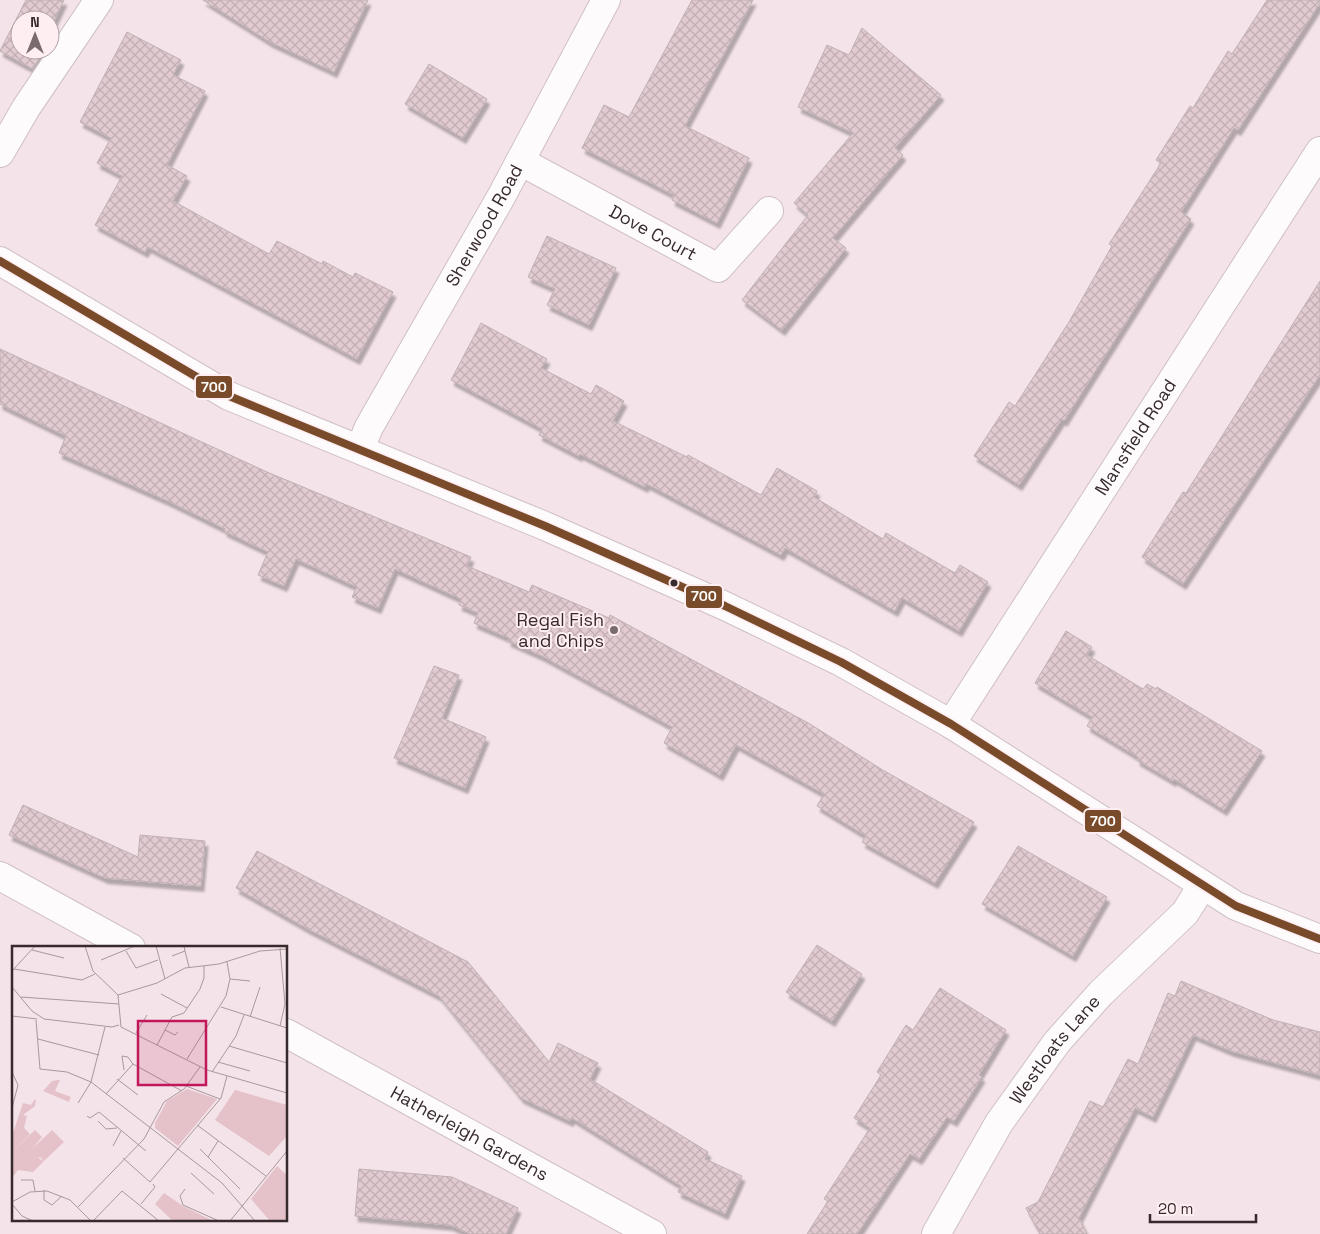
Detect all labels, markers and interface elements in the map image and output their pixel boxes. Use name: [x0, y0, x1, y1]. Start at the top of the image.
north arrow: [10, 10, 60, 60]
text: N: [30, 13, 40, 31]
street label: Sherwood Road: [440, 160, 527, 290]
street label: Dove Court: [605, 199, 701, 265]
line badge: 700: [195, 375, 233, 399]
street label: Mansfield Road: [1089, 375, 1181, 499]
text: 700: [201, 378, 227, 396]
unlabelled marker: [669, 578, 679, 588]
line badge: 700: [685, 585, 723, 609]
text: 700: [691, 587, 717, 605]
place label: Regal Fish and Chips: [516, 608, 604, 652]
marker: Regal Fish and Chips: [608, 624, 620, 636]
line badge: 700: [1084, 809, 1122, 833]
text: 700: [1090, 812, 1116, 830]
inset map: [12, 946, 288, 1222]
street label: Westloats Lane: [1004, 990, 1105, 1109]
street label: Hatherleigh Gardens: [386, 1081, 552, 1186]
scale bar: [1150, 1192, 1256, 1224]
text: 20 m: [1158, 1199, 1193, 1218]

